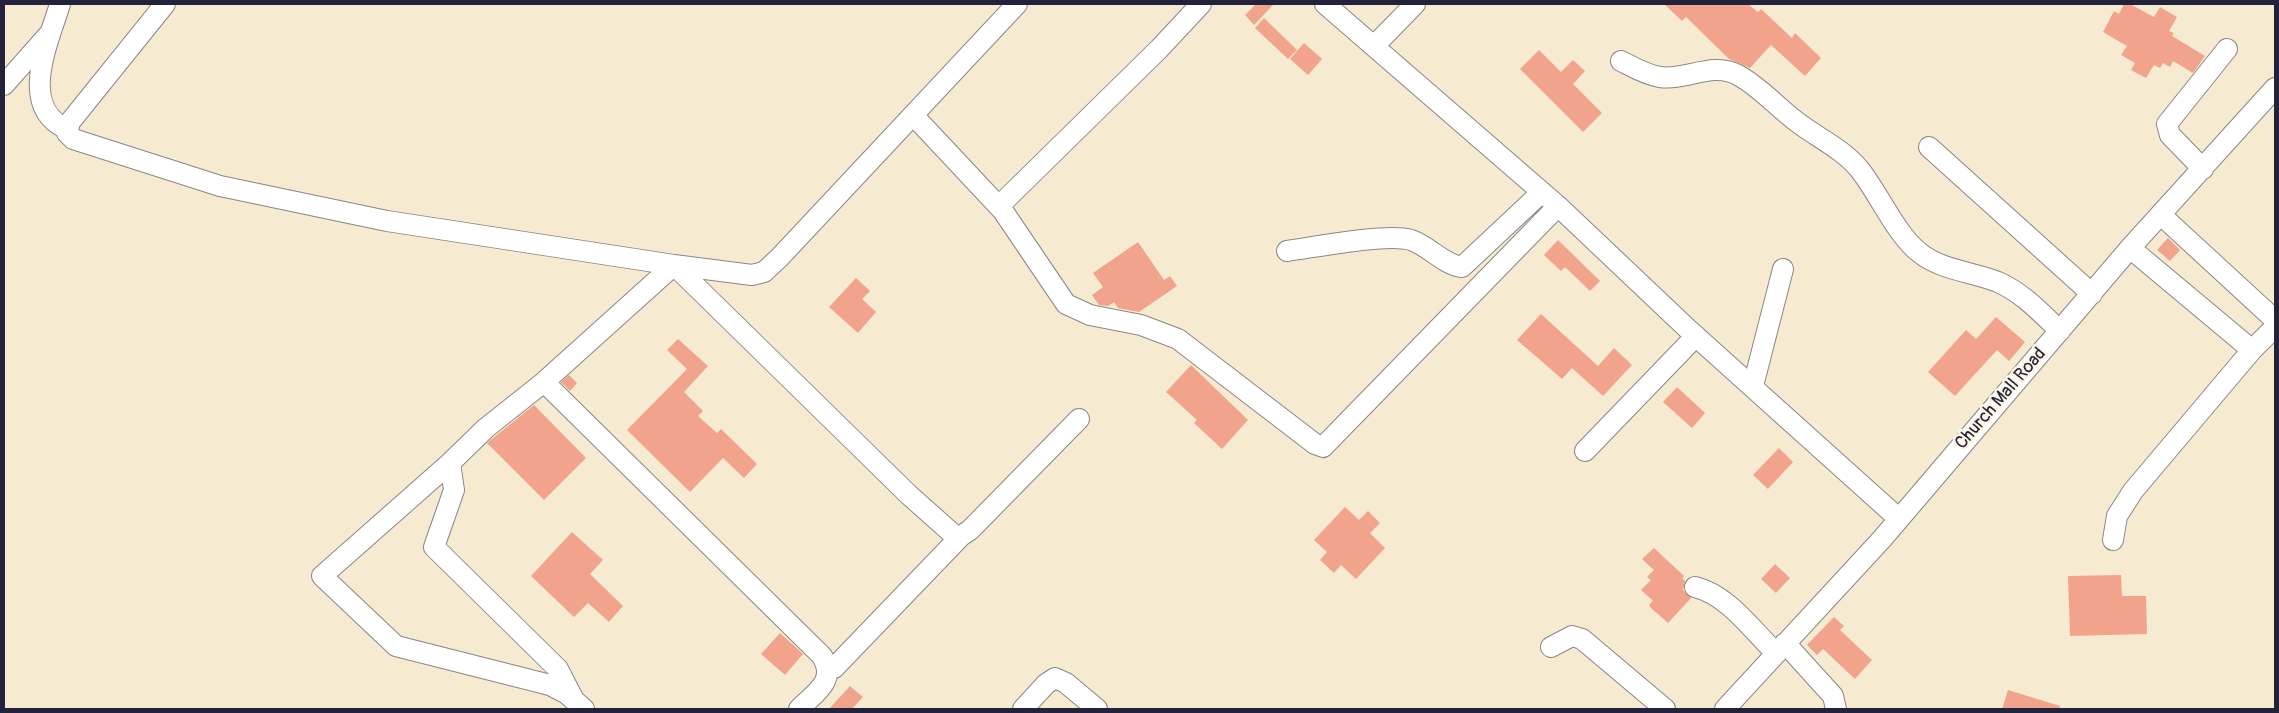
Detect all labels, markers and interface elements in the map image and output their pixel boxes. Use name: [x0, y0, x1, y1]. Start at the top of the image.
street label: Church Mall Road: [1951, 344, 2051, 454]

